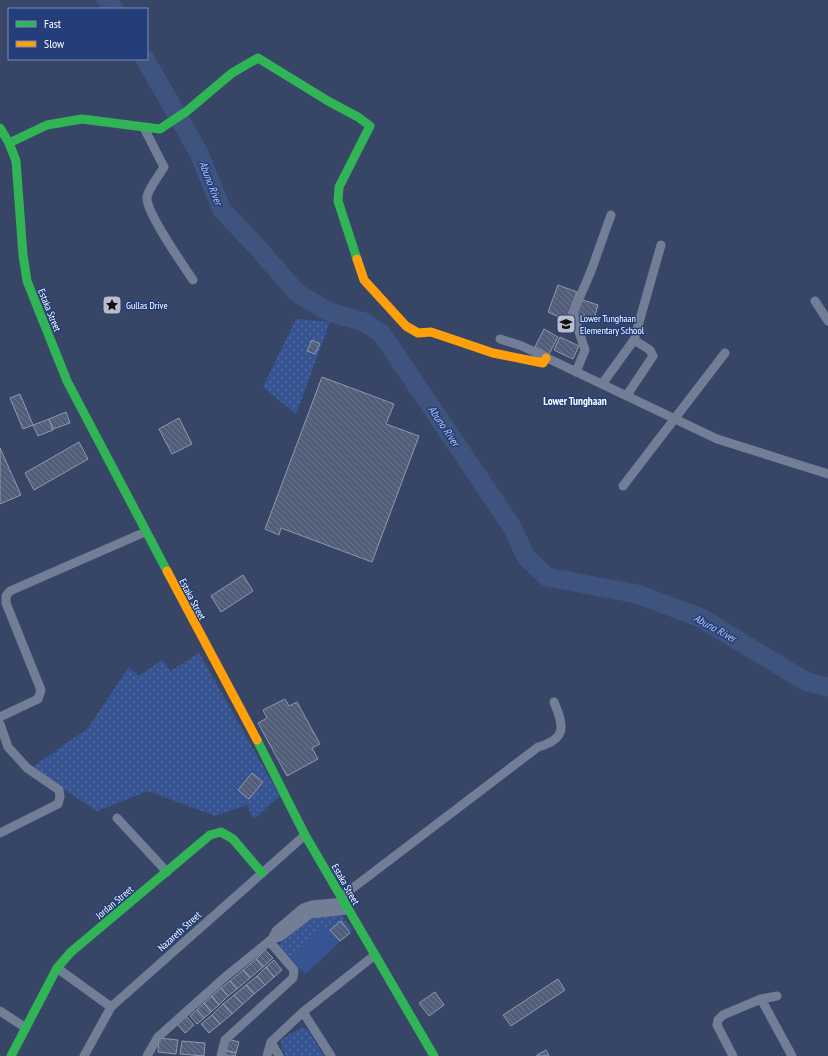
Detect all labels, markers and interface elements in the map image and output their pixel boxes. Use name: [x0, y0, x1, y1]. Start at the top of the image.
legend: [8, 8, 148, 60]
text: Fast: [44, 16, 62, 31]
text: Slow: [44, 36, 65, 51]
water label: Abuno River: [196, 159, 227, 209]
street label: Estaka Street: [35, 287, 64, 334]
place icon: Gullas Drive: [101, 294, 123, 316]
place label: Gullas Drive: [126, 299, 168, 312]
place label: Lower Tunghaan Elementary School: [580, 312, 645, 337]
school or university icon: Lower Tunghaan Elementary School: [555, 313, 577, 335]
district label: Lower Tunghaan: [543, 394, 607, 408]
water label: Abuno River: [425, 403, 464, 451]
street label: Estaka Street: [176, 576, 209, 622]
water label: Abuno River: [691, 611, 740, 646]
street label: Estaka Street: [329, 861, 363, 907]
street label: Jordan Street: [92, 883, 136, 922]
street label: Nazareth Street: [155, 908, 204, 954]

